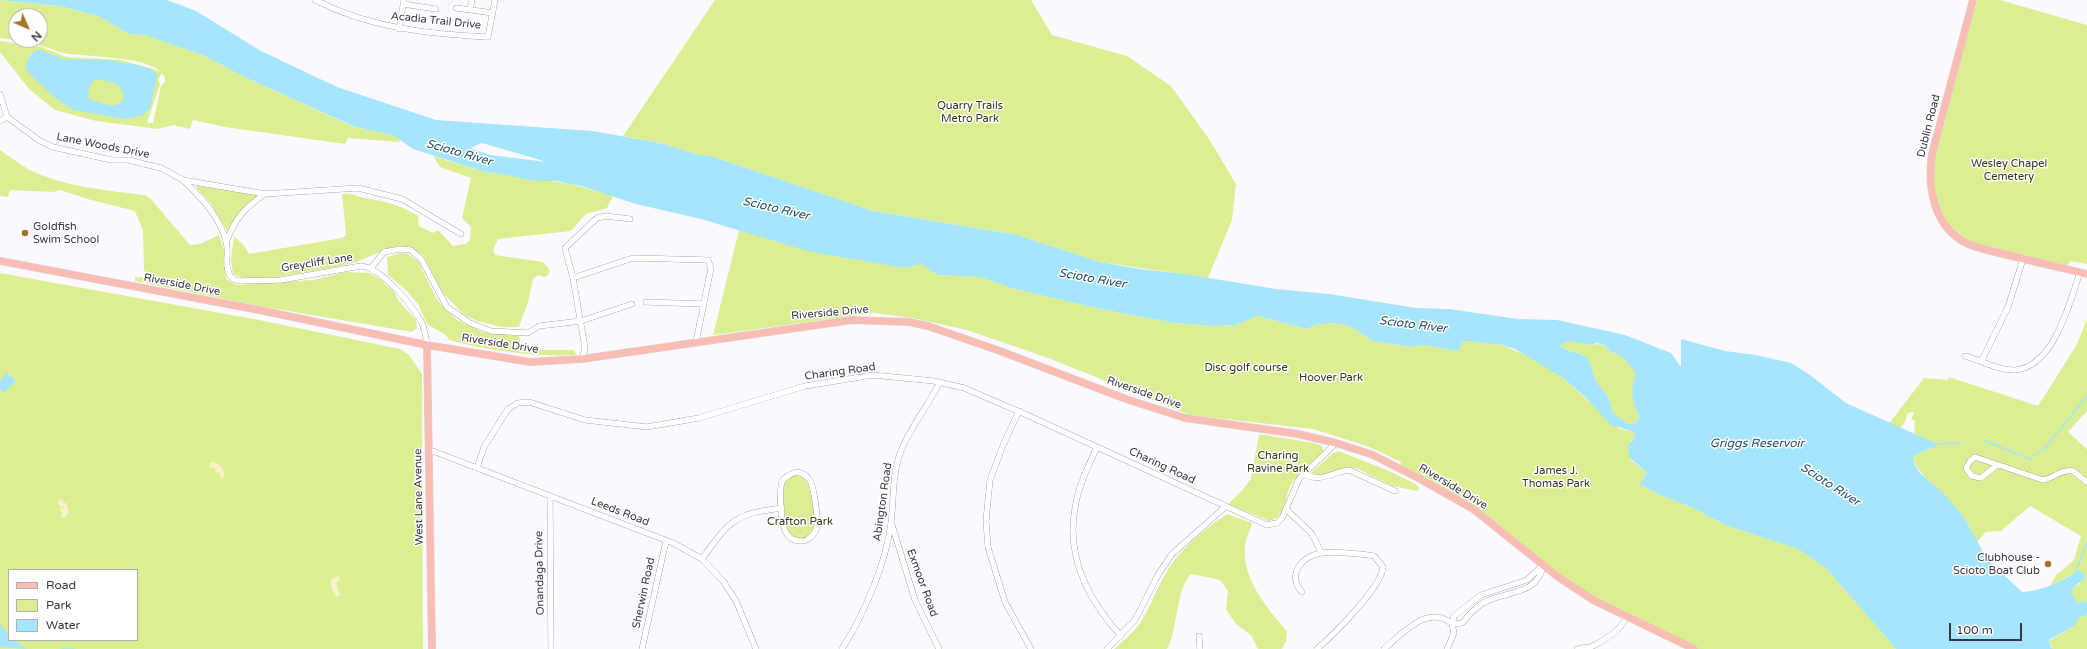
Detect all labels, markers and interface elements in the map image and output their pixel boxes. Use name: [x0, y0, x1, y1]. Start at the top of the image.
north arrow: [8, 8, 48, 48]
street label: Acadia Trail Drive: [390, 10, 482, 32]
text: N: [28, 28, 44, 44]
street label: Dublin Road: [1915, 93, 1943, 159]
park label: Quarry Trails Metro Park: [937, 99, 1003, 125]
street label: Lane Woods Drive: [55, 131, 151, 161]
water label: Scioto River: [424, 137, 494, 169]
park label: Wesley Chapel Cemetery: [1971, 157, 2047, 183]
water label: Scioto River: [741, 194, 811, 224]
place label: Goldfish Swim School: [33, 220, 99, 246]
marker: Goldfish Swim School: [20, 228, 30, 238]
street label: Greycliff Lane: [280, 251, 354, 275]
water label: Scioto River: [1057, 266, 1127, 292]
street label: Riverside Drive: [143, 271, 221, 299]
street label: Riverside Drive: [791, 303, 869, 323]
water label: Scioto River: [1378, 314, 1448, 336]
street label: Riverside Drive: [460, 331, 540, 357]
street label: Charing Road: [804, 360, 876, 384]
park label: Disc golf course: [1204, 361, 1288, 375]
park label: Hoover Park: [1299, 371, 1363, 385]
street label: Riverside Drive: [1105, 374, 1183, 412]
water label: Griggs Reservoir: [1710, 437, 1804, 451]
street label: Charing Road: [1127, 445, 1197, 487]
street label: West Lane Avenue: [412, 448, 426, 546]
park label: Charing Ravine Park: [1247, 449, 1309, 475]
water label: Scioto River: [1798, 460, 1862, 510]
street label: Riverside Drive: [1416, 461, 1490, 513]
street label: Abington Road: [871, 462, 895, 542]
park label: James J. Thomas Park: [1522, 464, 1590, 490]
street label: Leeds Road: [589, 495, 651, 529]
park label: Crafton Park: [767, 515, 833, 529]
street label: Onandaga Drive: [533, 531, 547, 615]
street label: Exmoor Road: [904, 547, 940, 619]
place label: Clubhouse - Scioto Boat Club: [1953, 551, 2040, 577]
street label: Sherwin Road: [630, 556, 658, 630]
marker: Clubhouse - Scioto Boat Club: [2043, 559, 2053, 569]
legend: [8, 569, 138, 641]
text: Road: [46, 578, 76, 592]
text: Park: [46, 598, 72, 612]
scale bar: [1951, 615, 2024, 641]
text: Water: [46, 618, 80, 632]
text: 100 m: [1956, 623, 1993, 637]

